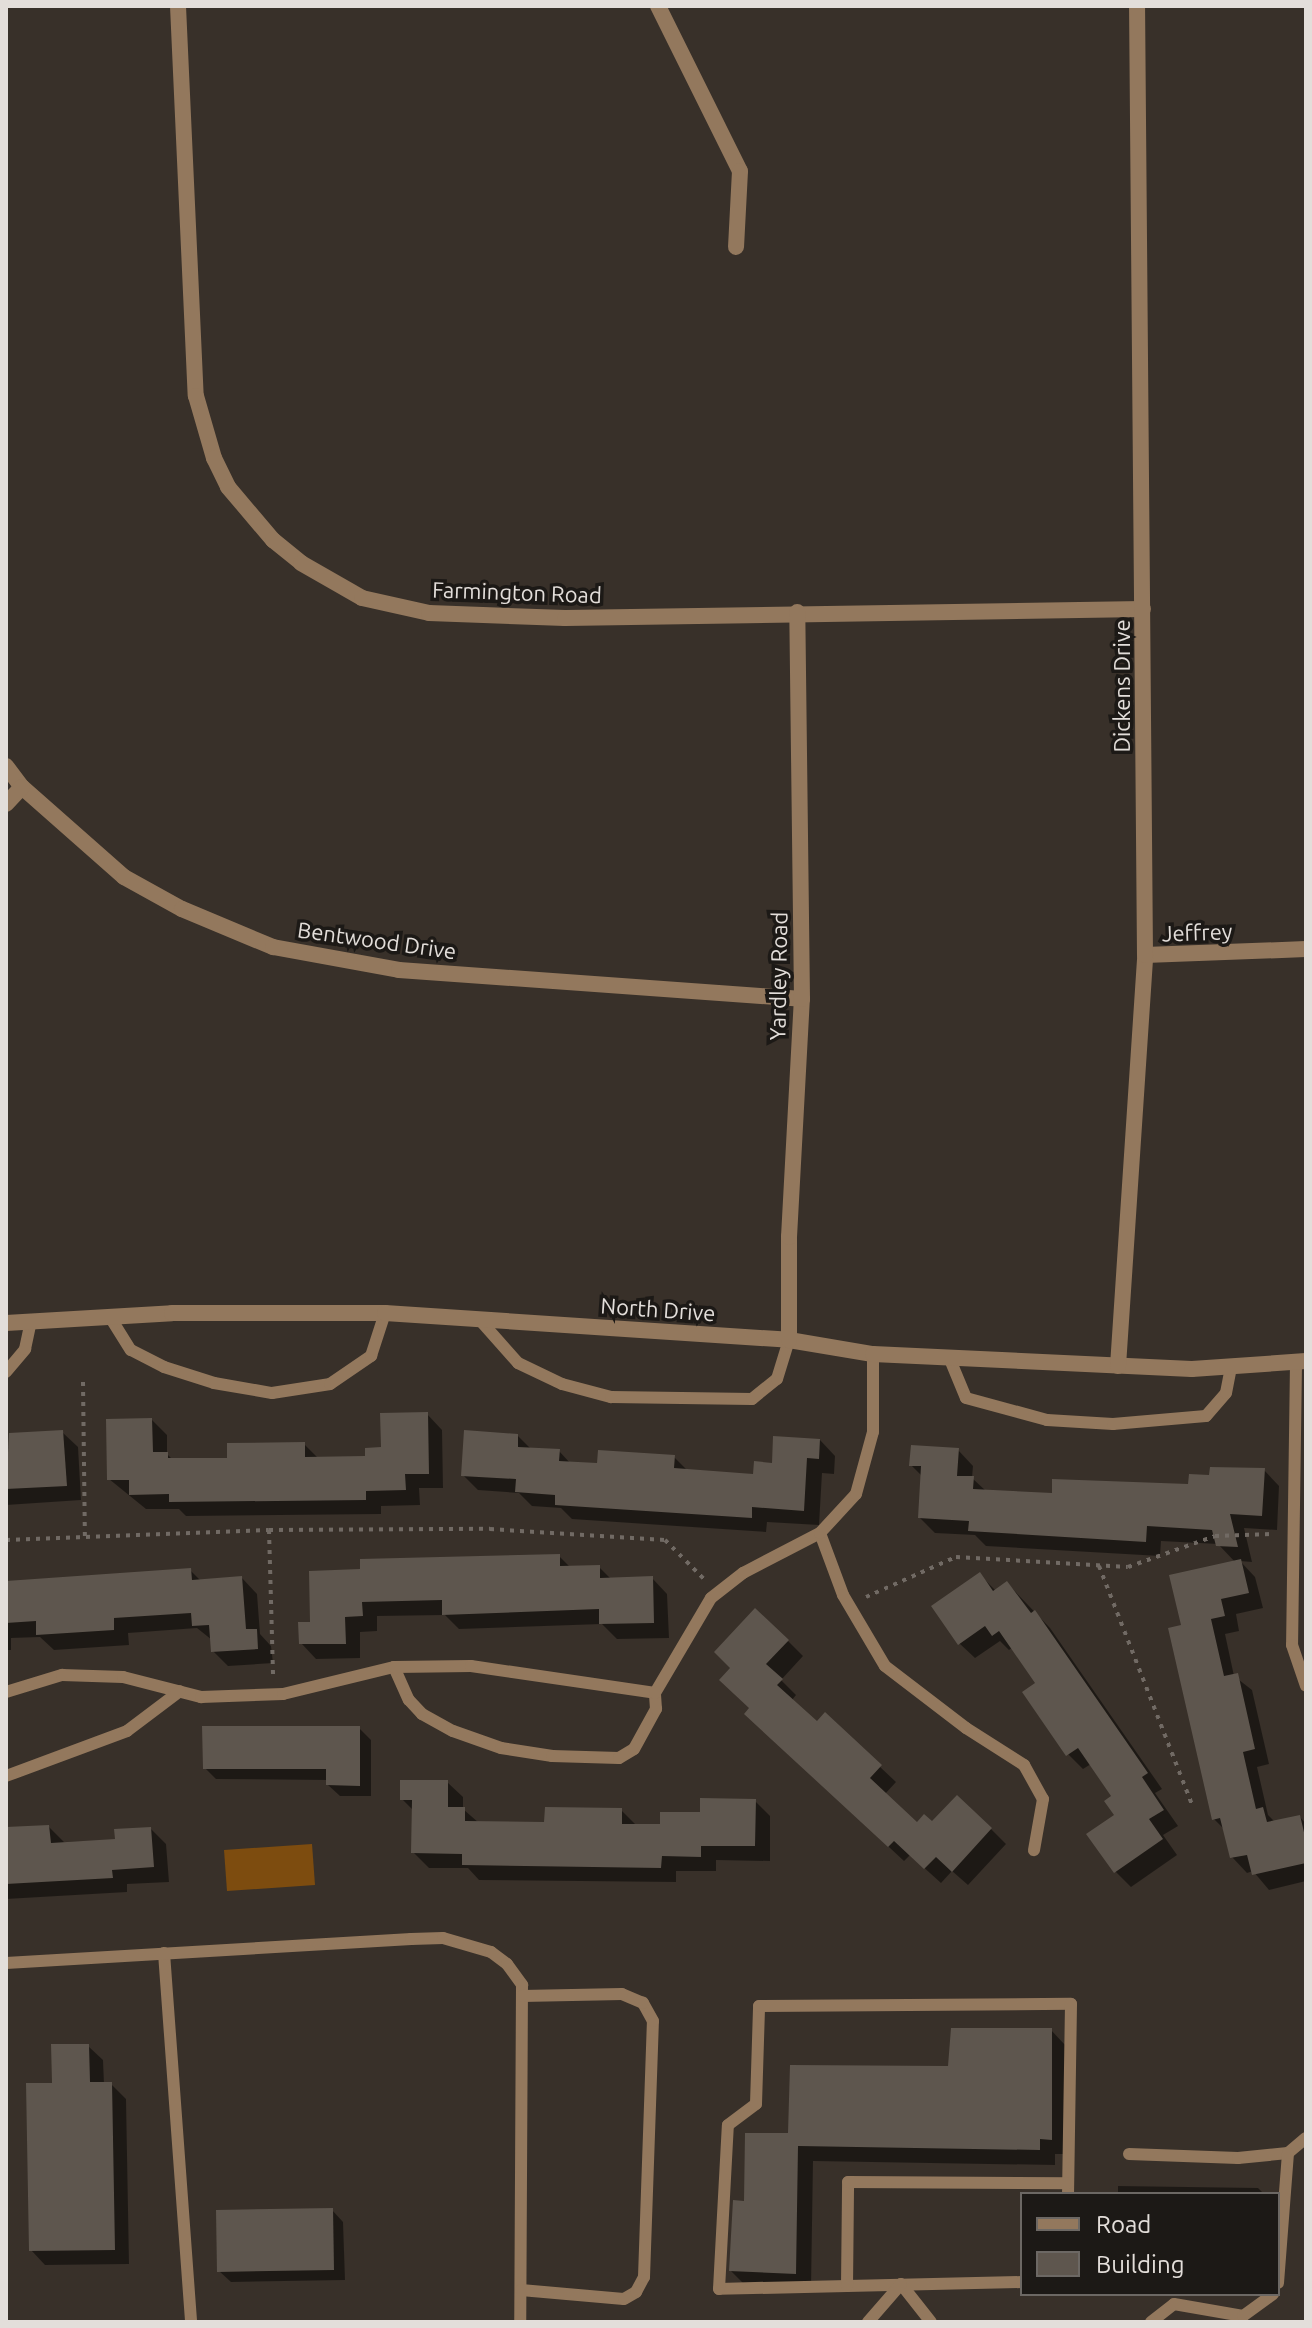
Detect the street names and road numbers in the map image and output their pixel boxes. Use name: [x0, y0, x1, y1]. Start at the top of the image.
street label: Farmington Road: [432, 576, 602, 608]
street label: Dickens Drive: [1109, 619, 1135, 753]
street label: Yardley Road: [764, 911, 792, 1041]
street label: Bentwood Drive: [296, 916, 458, 964]
street label: Jeffrey: [1161, 918, 1233, 946]
street label: North Drive: [600, 1292, 716, 1326]

